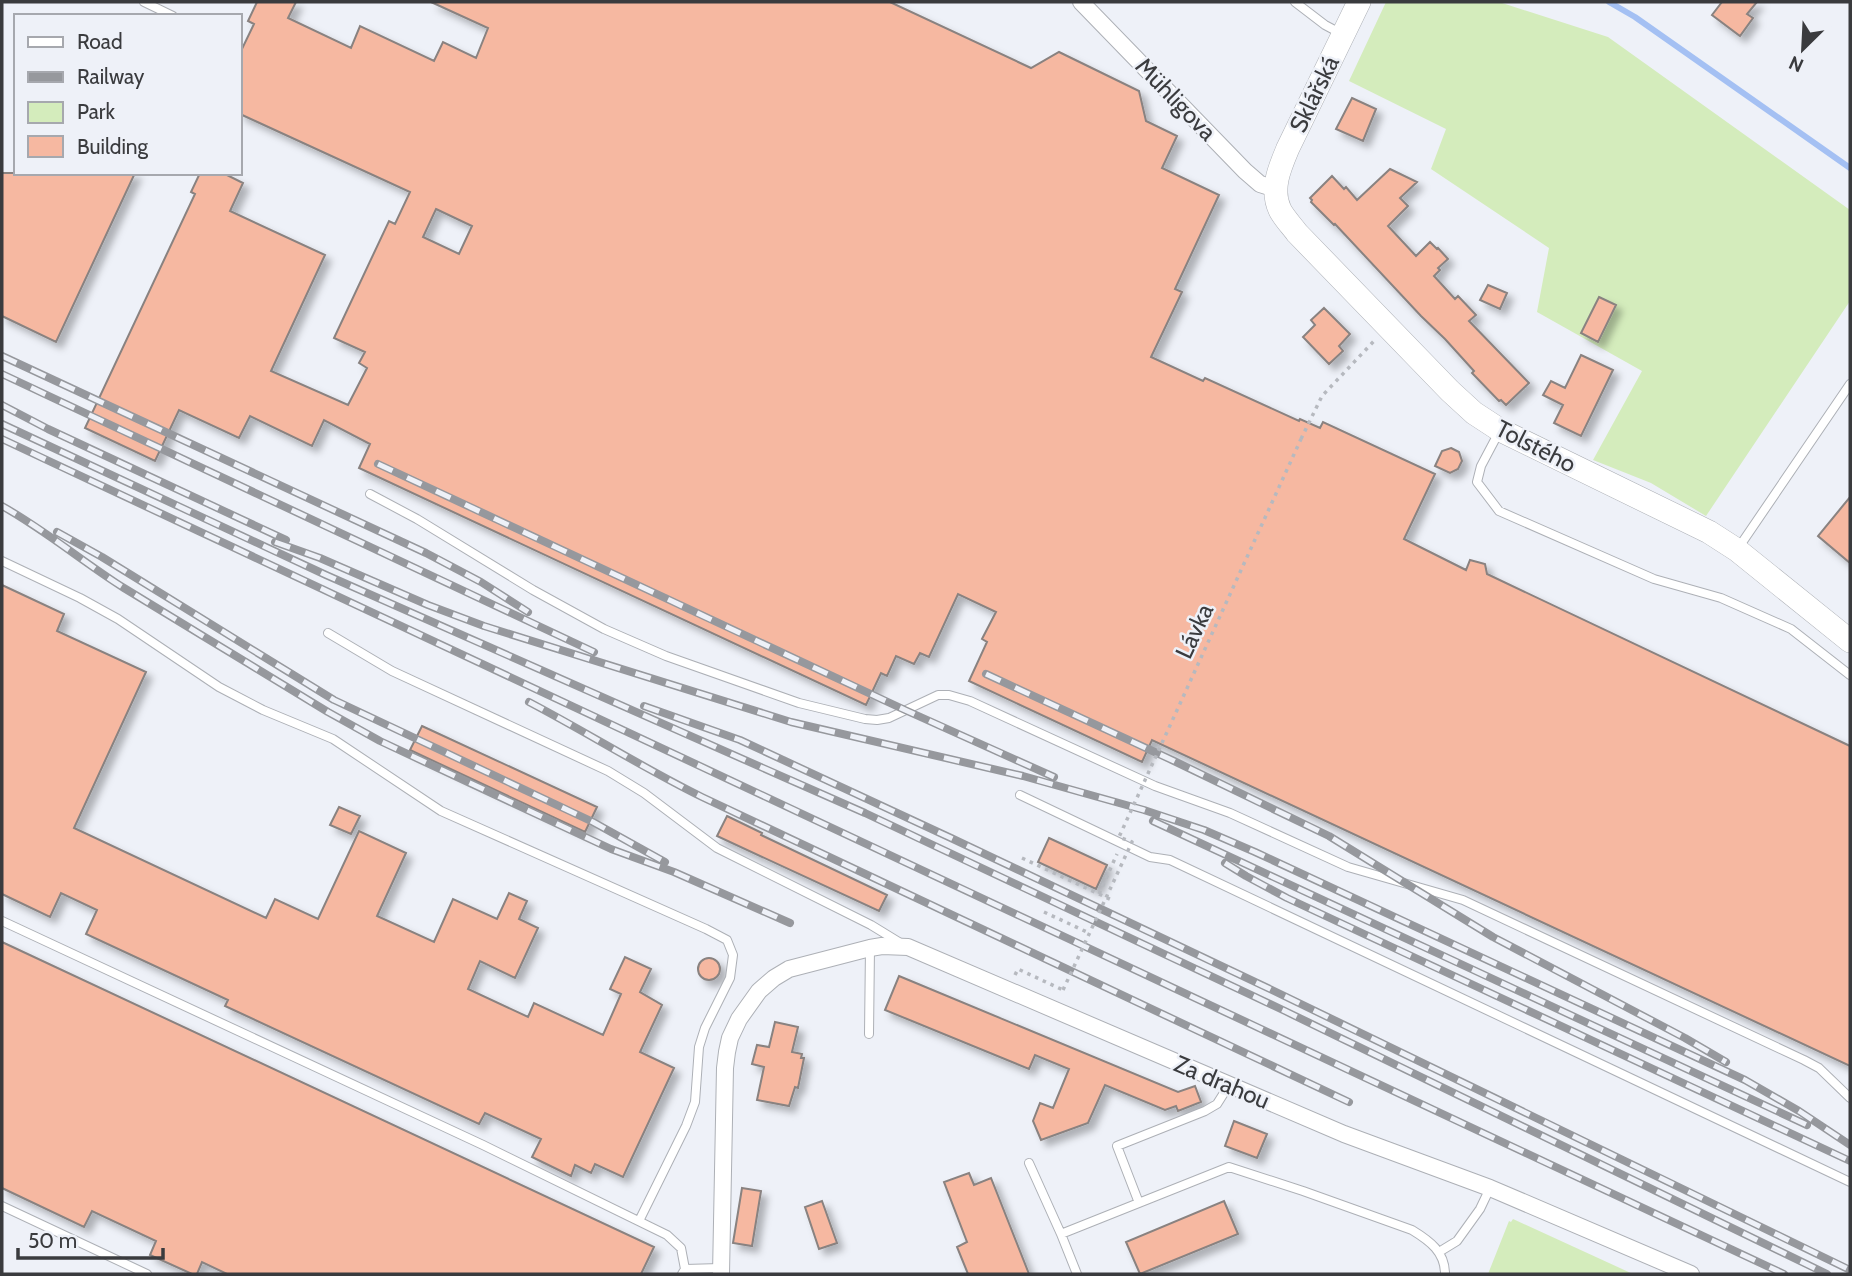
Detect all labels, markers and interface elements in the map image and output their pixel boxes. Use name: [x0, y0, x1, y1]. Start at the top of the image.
legend: [14, 14, 242, 175]
north arrow: [1768, 14, 1838, 84]
text: Road: [77, 29, 123, 54]
street label: Sklářská: [1283, 51, 1345, 137]
text: N: [1785, 51, 1807, 77]
street label: Mühligova: [1130, 52, 1223, 147]
text: Railway: [77, 64, 145, 89]
text: Park: [77, 99, 115, 124]
text: Building: [77, 134, 149, 159]
street label: Tolstého: [1491, 414, 1581, 478]
street label: Lávka: [1169, 599, 1219, 663]
street label: Za drahou: [1170, 1049, 1274, 1115]
scale bar: [18, 1216, 163, 1260]
text: 50 m: [28, 1228, 77, 1253]

